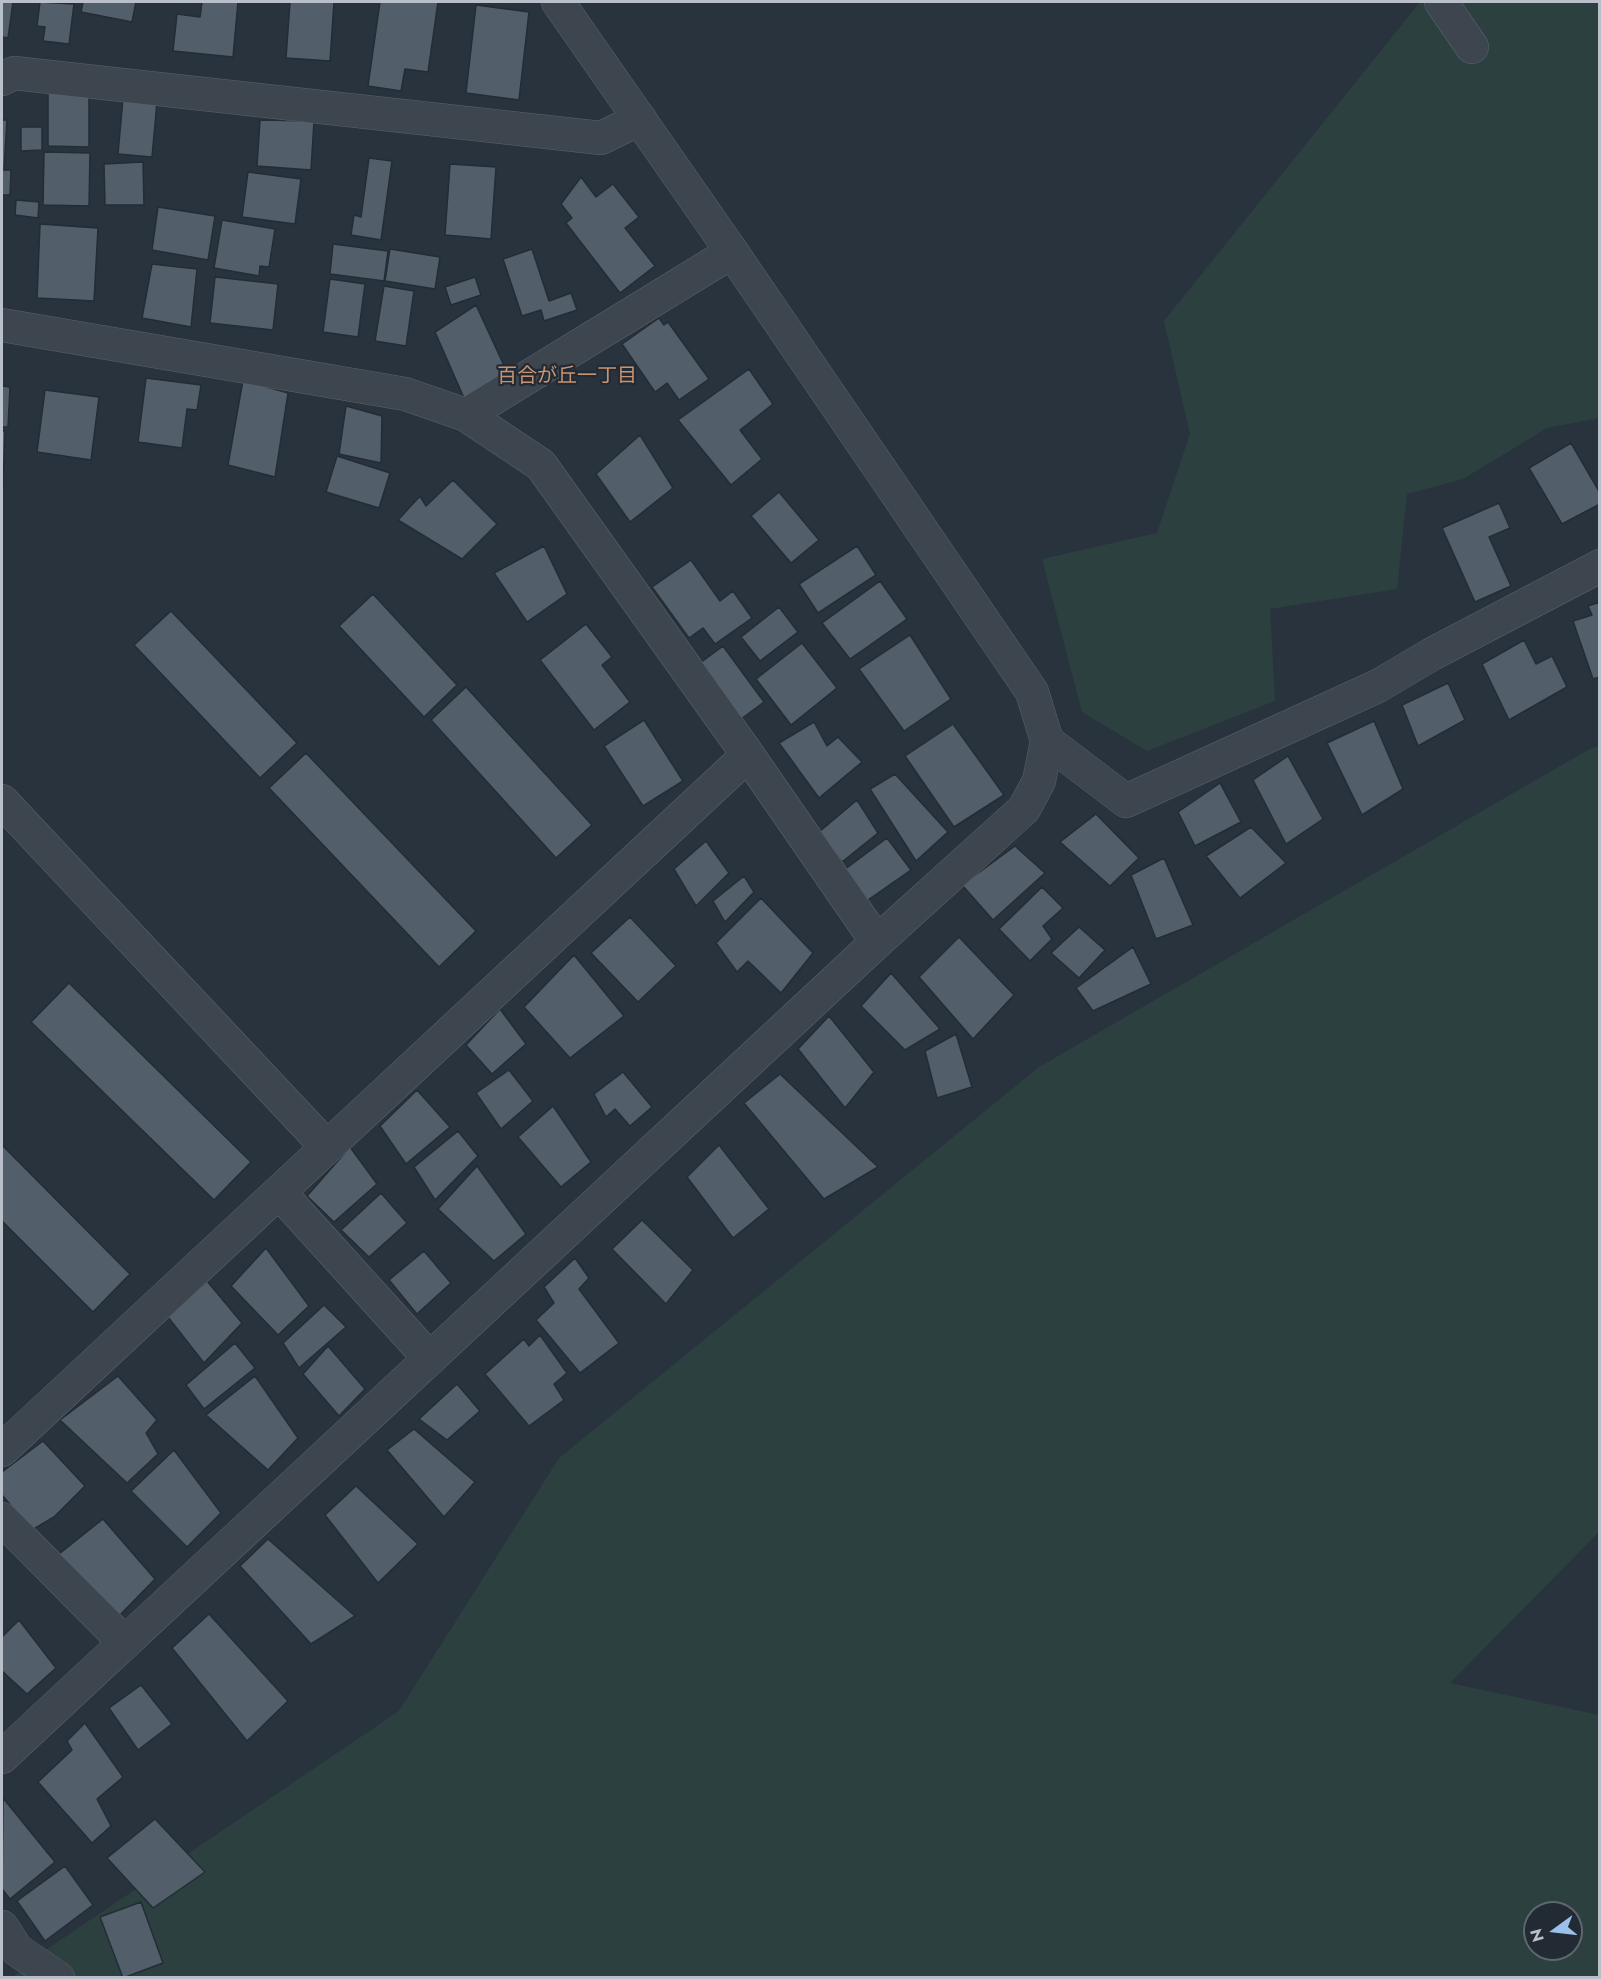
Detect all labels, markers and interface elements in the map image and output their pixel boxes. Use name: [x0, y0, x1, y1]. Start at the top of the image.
district label: 百合が丘一丁目: [497, 365, 637, 389]
north arrow: [1523, 1901, 1583, 1961]
text: N: [1524, 1926, 1550, 1944]

